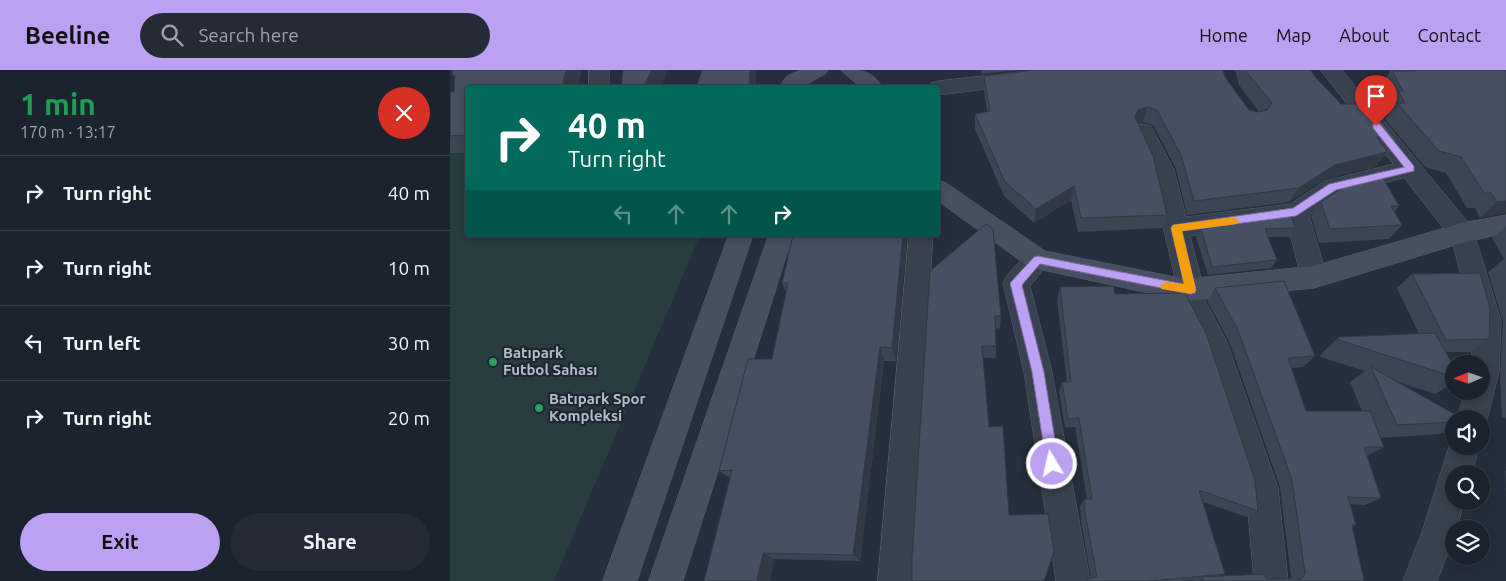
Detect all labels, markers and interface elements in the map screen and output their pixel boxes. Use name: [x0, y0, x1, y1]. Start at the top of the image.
search box: [140, 13, 490, 58]
icon: search: [158, 21, 186, 49]
text: Beeline: [25, 22, 110, 49]
text: Search here: [198, 24, 299, 46]
text: Home: [1199, 25, 1248, 45]
text: Map: [1276, 25, 1311, 45]
text: About: [1339, 25, 1389, 45]
text: Contact: [1417, 25, 1481, 45]
pin: [1355, 75, 1397, 126]
icon: arrive: [1362, 82, 1390, 110]
text: 1 min: [20, 87, 96, 121]
button: close: [378, 87, 430, 139]
icon: right: [485, 105, 550, 170]
text: 40 m: [568, 105, 646, 145]
text: 170 m · 13:17: [20, 123, 116, 141]
text: Turn right: [568, 146, 666, 171]
icon: right: [20, 179, 48, 207]
text: Turn right: [63, 182, 151, 204]
text: 40 m: [388, 182, 430, 204]
icon: left: [609, 200, 637, 228]
icon: ahead: [662, 200, 690, 228]
icon: ahead: [715, 200, 743, 228]
icon: right: [768, 200, 796, 228]
icon: right: [20, 254, 48, 282]
text: Turn right: [63, 257, 151, 279]
text: 10 m: [388, 257, 430, 279]
icon: left: [20, 329, 48, 357]
text: Turn left: [63, 332, 141, 354]
text: 30 m: [388, 332, 430, 354]
place label: Batıpark Futbol Sahası: [503, 344, 597, 378]
north arrow: [1445, 355, 1490, 400]
map controls: [1445, 355, 1490, 565]
marker: Batıpark Futbol Sahası: [487, 356, 499, 368]
place label: Batıpark Spor Kompleksi: [549, 390, 647, 424]
marker: Batıpark Spor Kompleksi: [533, 402, 545, 414]
icon: right: [20, 404, 48, 432]
text: Turn right: [63, 407, 151, 429]
text: 20 m: [388, 407, 430, 429]
button: sound: [1445, 410, 1490, 455]
position arrow: [1025, 437, 1077, 489]
button: search: [1445, 465, 1490, 510]
button: Exit: [20, 513, 220, 571]
button: Share: [230, 513, 430, 571]
button: layers: [1445, 520, 1490, 565]

